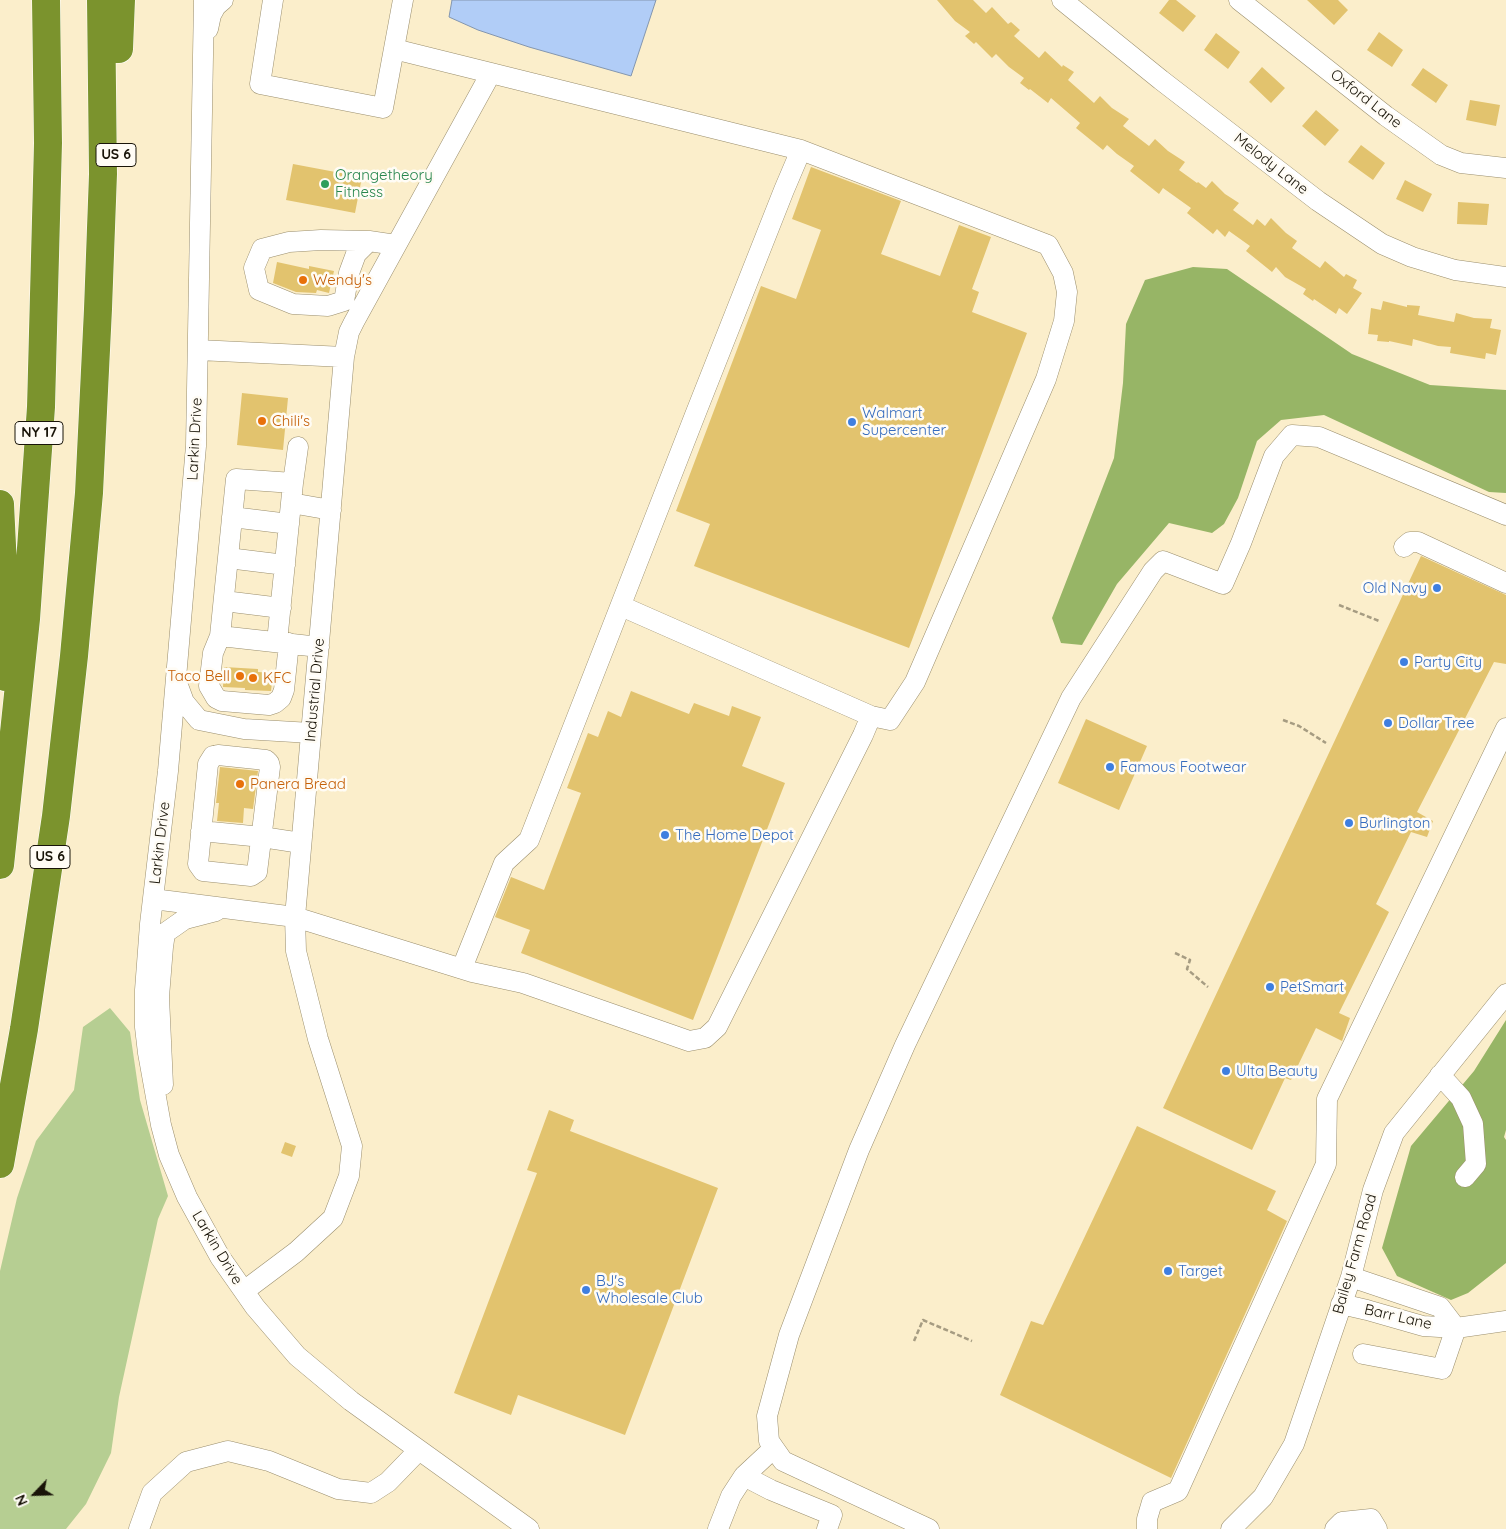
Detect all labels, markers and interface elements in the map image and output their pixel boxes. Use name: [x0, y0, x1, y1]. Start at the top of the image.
street label: Oxford Lane: [1327, 66, 1405, 132]
street label: Melody Lane: [1230, 129, 1312, 199]
road number: US 6: [96, 144, 136, 166]
place label: Orangetheory Fitness: [335, 166, 433, 201]
marker: Orangetheory Fitness: [319, 178, 331, 190]
place label: Wendy's: [313, 271, 372, 289]
marker: Wendy's: [297, 274, 309, 286]
street label: Larkin Drive: [184, 397, 206, 481]
place label: Walmart Supercenter: [862, 404, 946, 439]
place label: Chili's: [272, 412, 310, 430]
marker: Chili's: [256, 415, 268, 427]
marker: Walmart Supercenter: [846, 416, 858, 428]
road number: NY 17: [15, 422, 63, 444]
place label: Old Navy: [1363, 579, 1427, 597]
marker: Old Navy: [1431, 582, 1443, 594]
street label: Industrial Drive: [301, 637, 329, 743]
place label: Party City: [1414, 653, 1482, 671]
marker: Party City: [1398, 656, 1410, 668]
place label: Taco Bell: [167, 667, 230, 685]
place label: KFC: [263, 669, 291, 687]
marker: Taco Bell: [234, 670, 246, 682]
marker: KFC: [247, 672, 259, 684]
place label: Dollar Tree: [1398, 714, 1474, 732]
marker: Dollar Tree: [1382, 717, 1394, 729]
place label: Famous Footwear: [1120, 758, 1246, 776]
marker: Famous Footwear: [1104, 761, 1116, 773]
place label: Panera Bread: [250, 775, 346, 793]
marker: Panera Bread: [234, 778, 246, 790]
street label: Larkin Drive: [146, 801, 174, 885]
place label: Burlington: [1359, 814, 1431, 832]
marker: Burlington: [1343, 817, 1355, 829]
place label: The Home Depot: [675, 826, 794, 844]
marker: The Home Depot: [659, 829, 671, 841]
road number: US 6: [30, 846, 70, 869]
place label: PetSmart: [1280, 978, 1344, 996]
marker: PetSmart: [1264, 981, 1276, 993]
place label: Ulta Beauty: [1236, 1062, 1318, 1080]
marker: Ulta Beauty: [1220, 1065, 1232, 1077]
street label: Bailey Farm Road: [1329, 1192, 1381, 1316]
street label: Larkin Drive: [188, 1208, 246, 1288]
place label: Target: [1178, 1262, 1223, 1280]
marker: Target: [1162, 1265, 1174, 1277]
place label: BJ's Wholesale Club: [596, 1272, 703, 1307]
marker: BJ's Wholesale Club: [580, 1284, 592, 1296]
street label: Barr Lane: [1362, 1301, 1434, 1333]
north arrow: [10, 1469, 60, 1519]
text: N: [11, 1492, 32, 1508]

